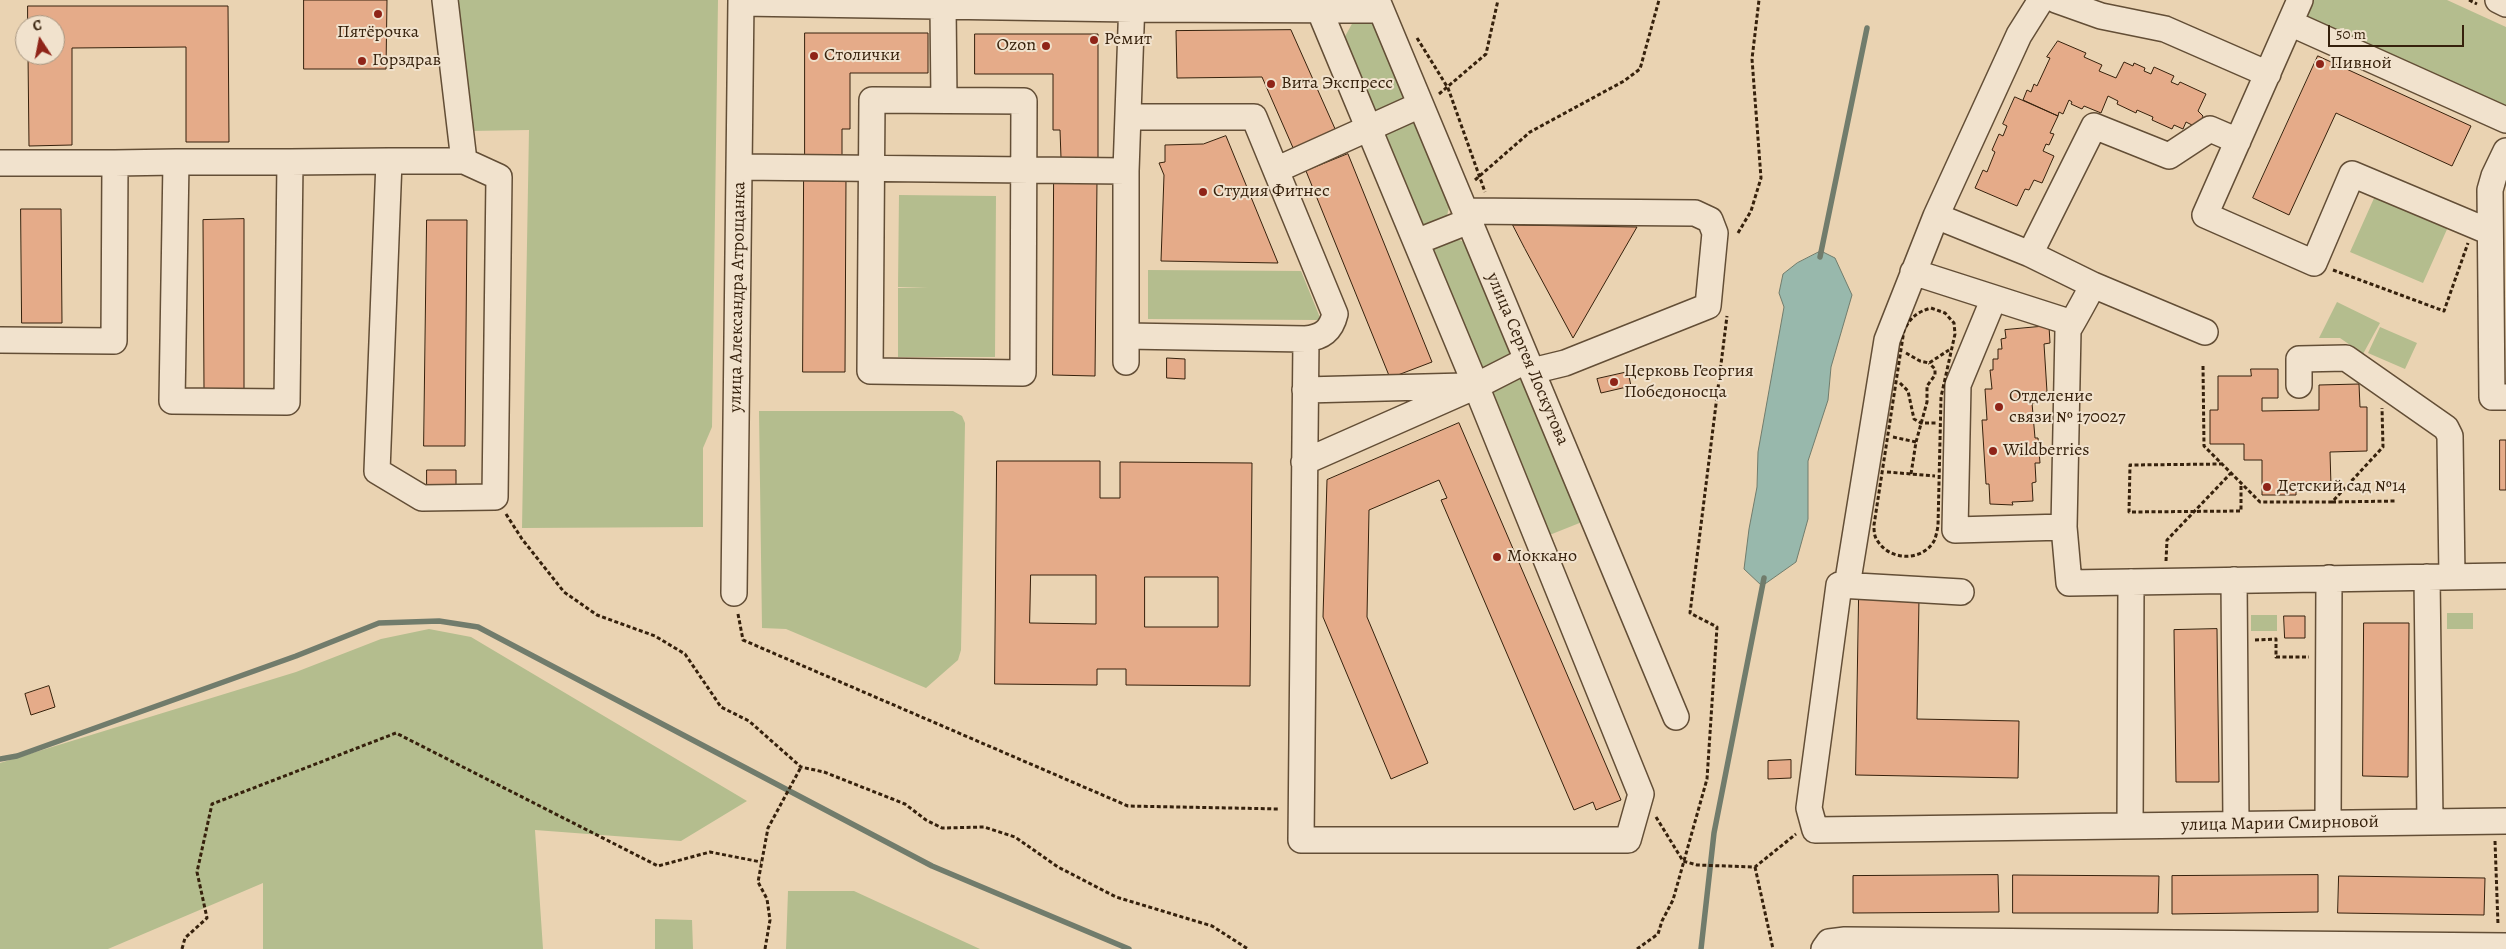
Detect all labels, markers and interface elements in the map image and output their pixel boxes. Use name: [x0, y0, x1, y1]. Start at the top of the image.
marker: Пятёрочка: [372, 8, 384, 20]
north arrow: [15, 15, 65, 65]
scale bar: [2331, 15, 2467, 47]
text: С: [31, 16, 43, 36]
place label: Пятёрочка: [337, 22, 419, 44]
text: 50 m: [2336, 24, 2366, 44]
place label: Ремит: [1104, 29, 1152, 51]
marker: Ремит: [1088, 34, 1100, 46]
place label: Ozon: [996, 35, 1036, 57]
marker: Ozon: [1040, 40, 1052, 52]
place label: Столички: [824, 45, 900, 67]
place label: Горздрав: [372, 50, 441, 72]
marker: Столички: [808, 50, 820, 62]
place label: Пивной: [2330, 53, 2392, 75]
marker: Горздрав: [356, 55, 368, 67]
marker: Пивной: [2314, 58, 2326, 70]
place label: Вита Экспресс: [1281, 73, 1393, 95]
marker: Вита Экспресс: [1265, 78, 1277, 90]
place label: Студия Фитнес: [1213, 181, 1330, 203]
street label: улица Александра Атрощанка: [725, 182, 751, 412]
marker: Студия Фитнес: [1197, 186, 1209, 198]
street label: улица Сергея Лоскутова: [1481, 269, 1573, 449]
place label: Церковь Георгия Победоносца: [1624, 361, 1754, 404]
marker: Церковь Георгия Победоносца: [1608, 376, 1620, 388]
place label: Отделение связи № 170027: [2009, 386, 2126, 428]
marker: Отделение связи № 170027: [1993, 401, 2005, 413]
place label: Wildberries: [2003, 440, 2090, 462]
marker: Wildberries: [1987, 445, 1999, 457]
place label: Детский сад №14: [2277, 476, 2406, 498]
marker: Детский сад №14: [2261, 481, 2273, 493]
place label: Моккано: [1507, 546, 1577, 568]
marker: Моккано: [1491, 551, 1503, 563]
street label: улица Марии Смирновой: [2181, 811, 2379, 837]

